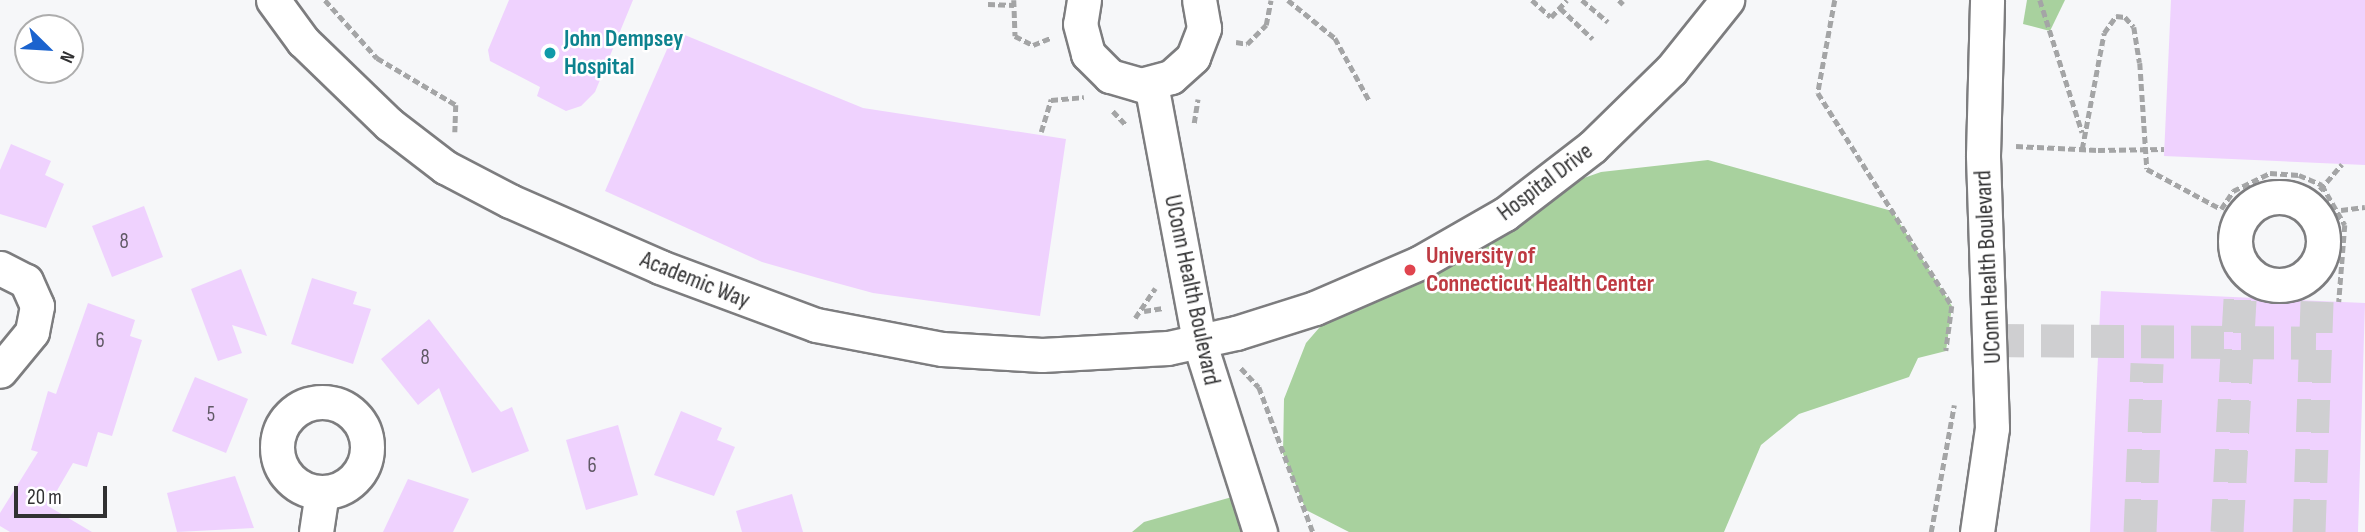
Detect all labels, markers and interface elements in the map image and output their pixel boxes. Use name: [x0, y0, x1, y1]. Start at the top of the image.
north arrow: [14, 14, 84, 84]
place label: John Dempsey Hospital: [564, 25, 683, 81]
marker: John Dempsey Hospital: [542, 45, 558, 61]
text: N: [54, 48, 79, 66]
street label: Hospital Drive: [1492, 137, 1598, 227]
street label: UConn Health Boulevard: [1969, 169, 2007, 365]
street label: UConn Health Boulevard: [1158, 192, 1226, 388]
house number: 8: [119, 229, 129, 255]
place label: University of Connecticut Health Center: [1426, 242, 1654, 298]
street label: Academic Way: [636, 245, 754, 315]
marker: University of Connecticut Health Center: [1400, 260, 1420, 280]
house number: 6: [95, 328, 105, 354]
house number: 8: [420, 345, 430, 371]
house number: 5: [207, 402, 215, 428]
house number: 6: [587, 453, 597, 479]
scale bar: [18, 472, 110, 516]
text: 20 m: [27, 485, 62, 510]

